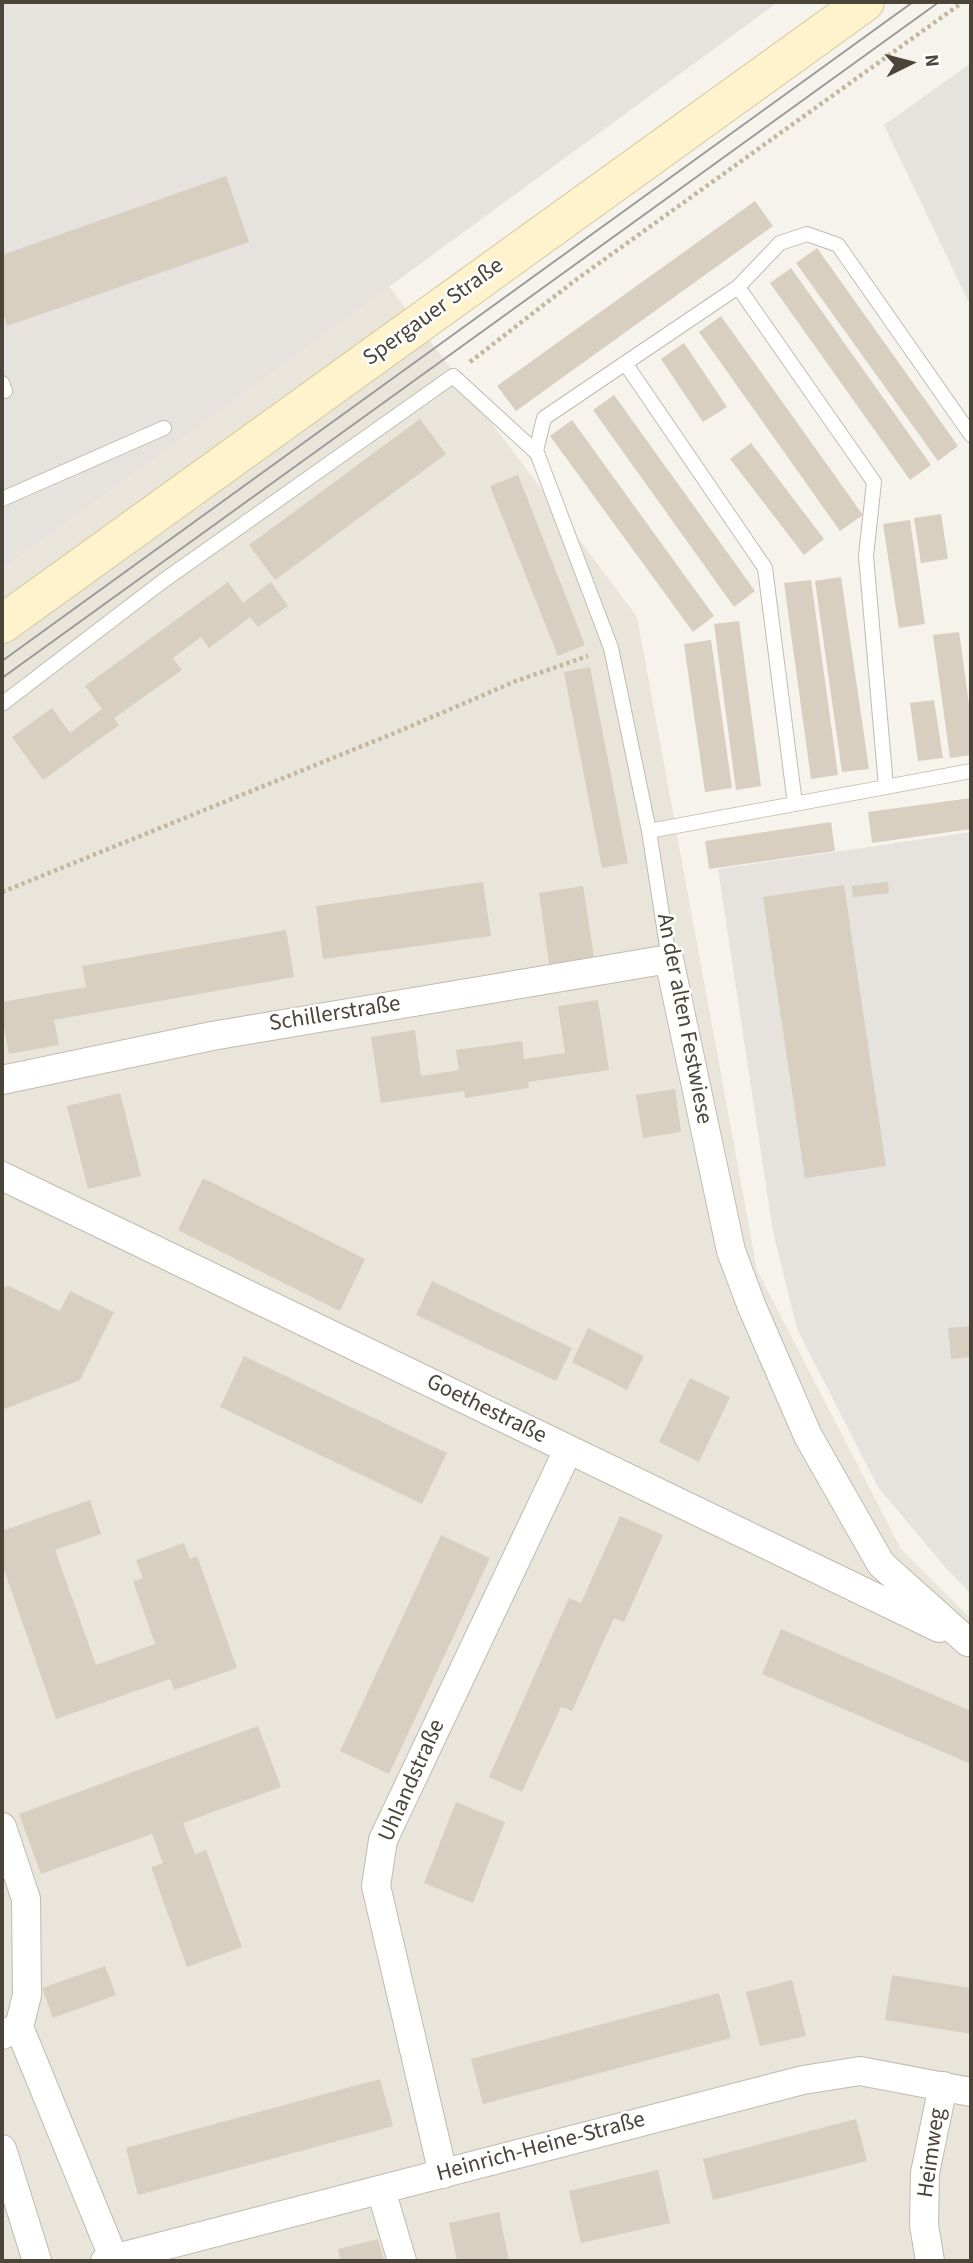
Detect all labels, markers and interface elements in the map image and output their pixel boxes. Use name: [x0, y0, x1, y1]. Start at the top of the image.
north arrow: [875, 28, 945, 98]
text: N: [917, 53, 945, 68]
street label: Spergauer Straße: [358, 253, 510, 373]
street label: An der alten Festwiese: [649, 911, 717, 1127]
street label: Schillerstraße: [267, 991, 403, 1039]
street label: Goethestraße: [421, 1369, 551, 1451]
street label: Uhlandstraße: [374, 1716, 452, 1846]
street label: Heimweg: [913, 2106, 953, 2200]
street label: Heinrich-Heine-Straße: [434, 2107, 648, 2189]

